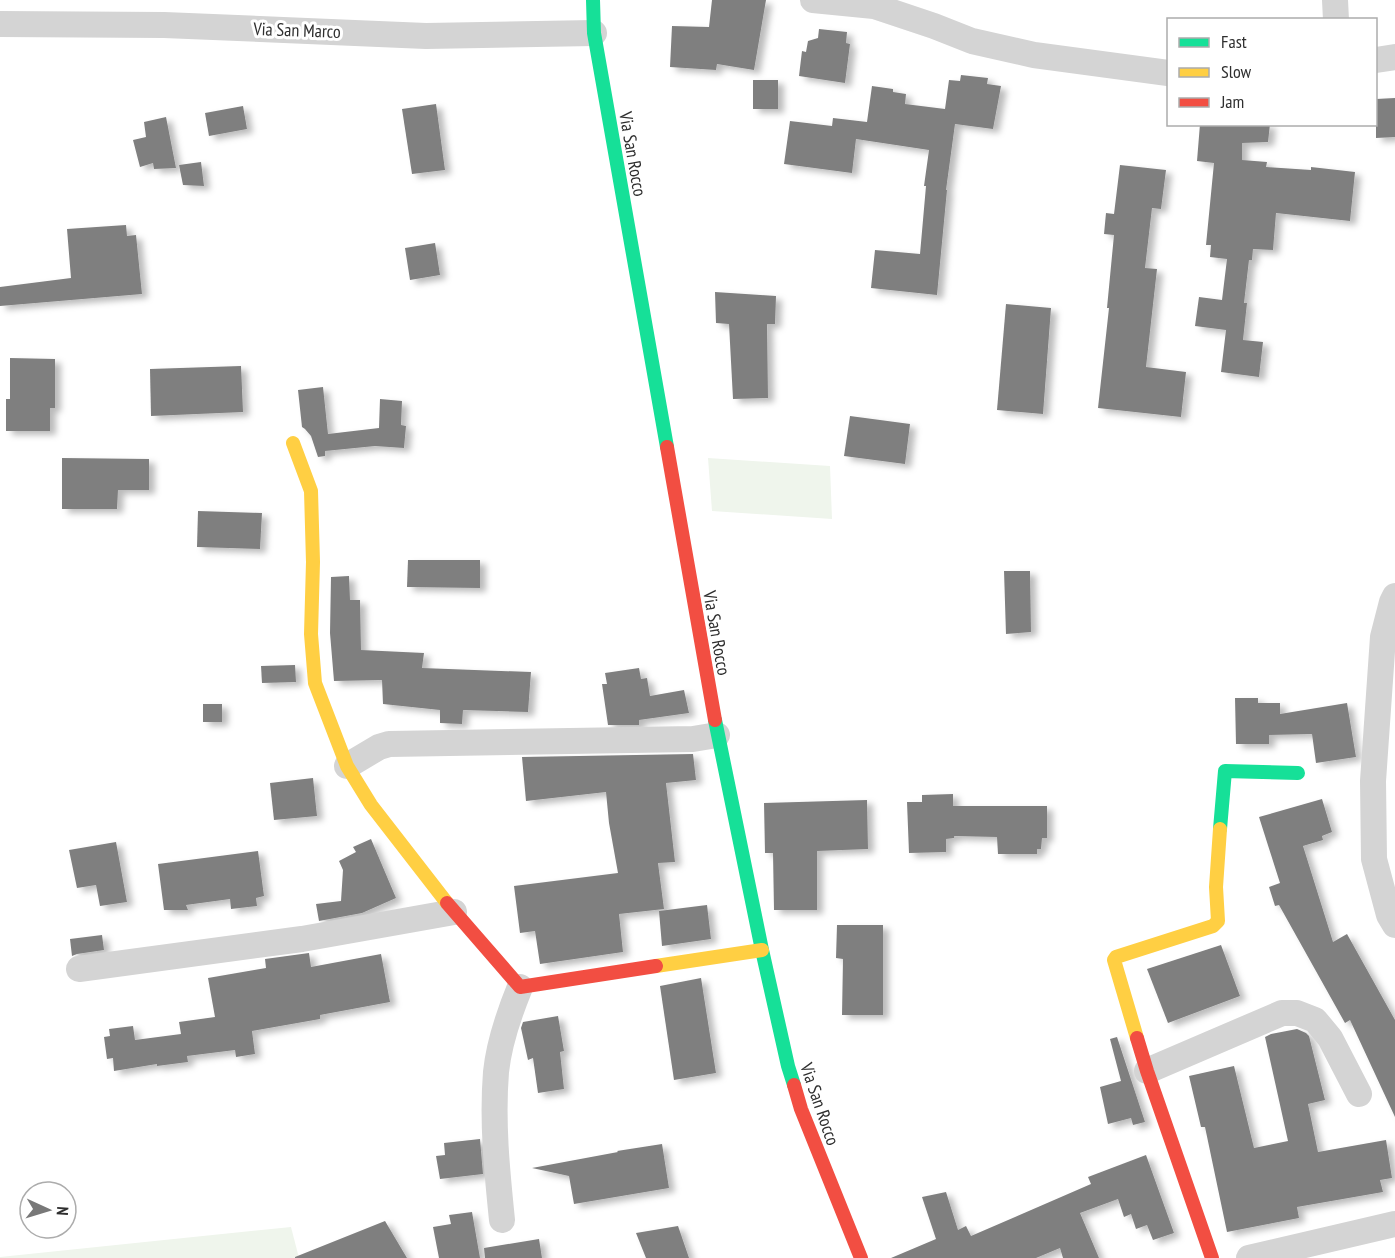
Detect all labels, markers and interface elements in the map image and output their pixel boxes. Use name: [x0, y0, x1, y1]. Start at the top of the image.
street label: Via San Marco: [252, 17, 341, 43]
legend: [1167, 18, 1377, 126]
text: Fast: [1221, 30, 1247, 53]
text: Slow: [1221, 60, 1252, 83]
text: Jam: [1220, 90, 1244, 113]
street label: Via San Rocco: [614, 109, 652, 198]
street label: Via San Rocco: [698, 588, 736, 677]
street label: Via San Rocco: [795, 1059, 845, 1148]
north arrow: [18, 1180, 78, 1240]
text: N: [53, 1206, 73, 1216]

